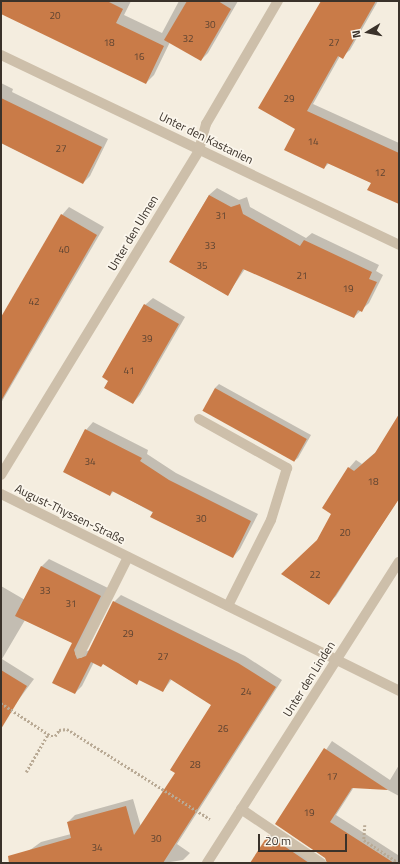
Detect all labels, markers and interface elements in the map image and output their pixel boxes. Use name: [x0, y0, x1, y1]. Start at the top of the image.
house number: 20: [49, 10, 61, 22]
north arrow: [348, 12, 388, 52]
house number: 30: [204, 19, 216, 31]
text: N: [348, 29, 365, 39]
house number: 32: [182, 33, 194, 45]
house number: 18: [103, 37, 115, 49]
house number: 27: [328, 37, 340, 49]
house number: 16: [133, 51, 145, 63]
house number: 29: [283, 93, 295, 105]
street label: Unter den Kastanien: [157, 109, 255, 167]
house number: 14: [307, 136, 319, 148]
house number: 27: [55, 143, 67, 155]
house number: 12: [374, 167, 386, 179]
street label: Unter den Ulmen: [105, 193, 161, 273]
house number: 31: [215, 210, 227, 222]
house number: 33: [204, 240, 216, 252]
house number: 40: [58, 244, 70, 256]
house number: 35: [196, 260, 208, 272]
house number: 21: [296, 270, 308, 282]
house number: 19: [342, 283, 354, 295]
house number: 42: [28, 296, 40, 308]
house number: 39: [141, 333, 153, 345]
house number: 41: [123, 365, 135, 377]
house number: 34: [84, 456, 96, 468]
house number: 18: [367, 476, 379, 488]
street label: August-Thyssen-Straße: [13, 481, 127, 547]
house number: 30: [195, 513, 207, 525]
house number: 20: [339, 527, 351, 539]
house number: 22: [309, 569, 321, 581]
house number: 33: [39, 585, 51, 597]
house number: 31: [65, 598, 77, 610]
house number: 29: [122, 628, 134, 640]
street label: Unter den Linden: [280, 639, 338, 719]
house number: 27: [157, 651, 169, 663]
house number: 24: [240, 686, 252, 698]
house number: 26: [217, 723, 229, 735]
house number: 28: [189, 759, 201, 771]
house number: 17: [326, 771, 338, 783]
house number: 19: [303, 807, 315, 819]
scale bar: [260, 826, 349, 852]
text: 20 m: [265, 831, 291, 850]
house number: 30: [150, 833, 162, 845]
house number: 34: [91, 842, 103, 854]

